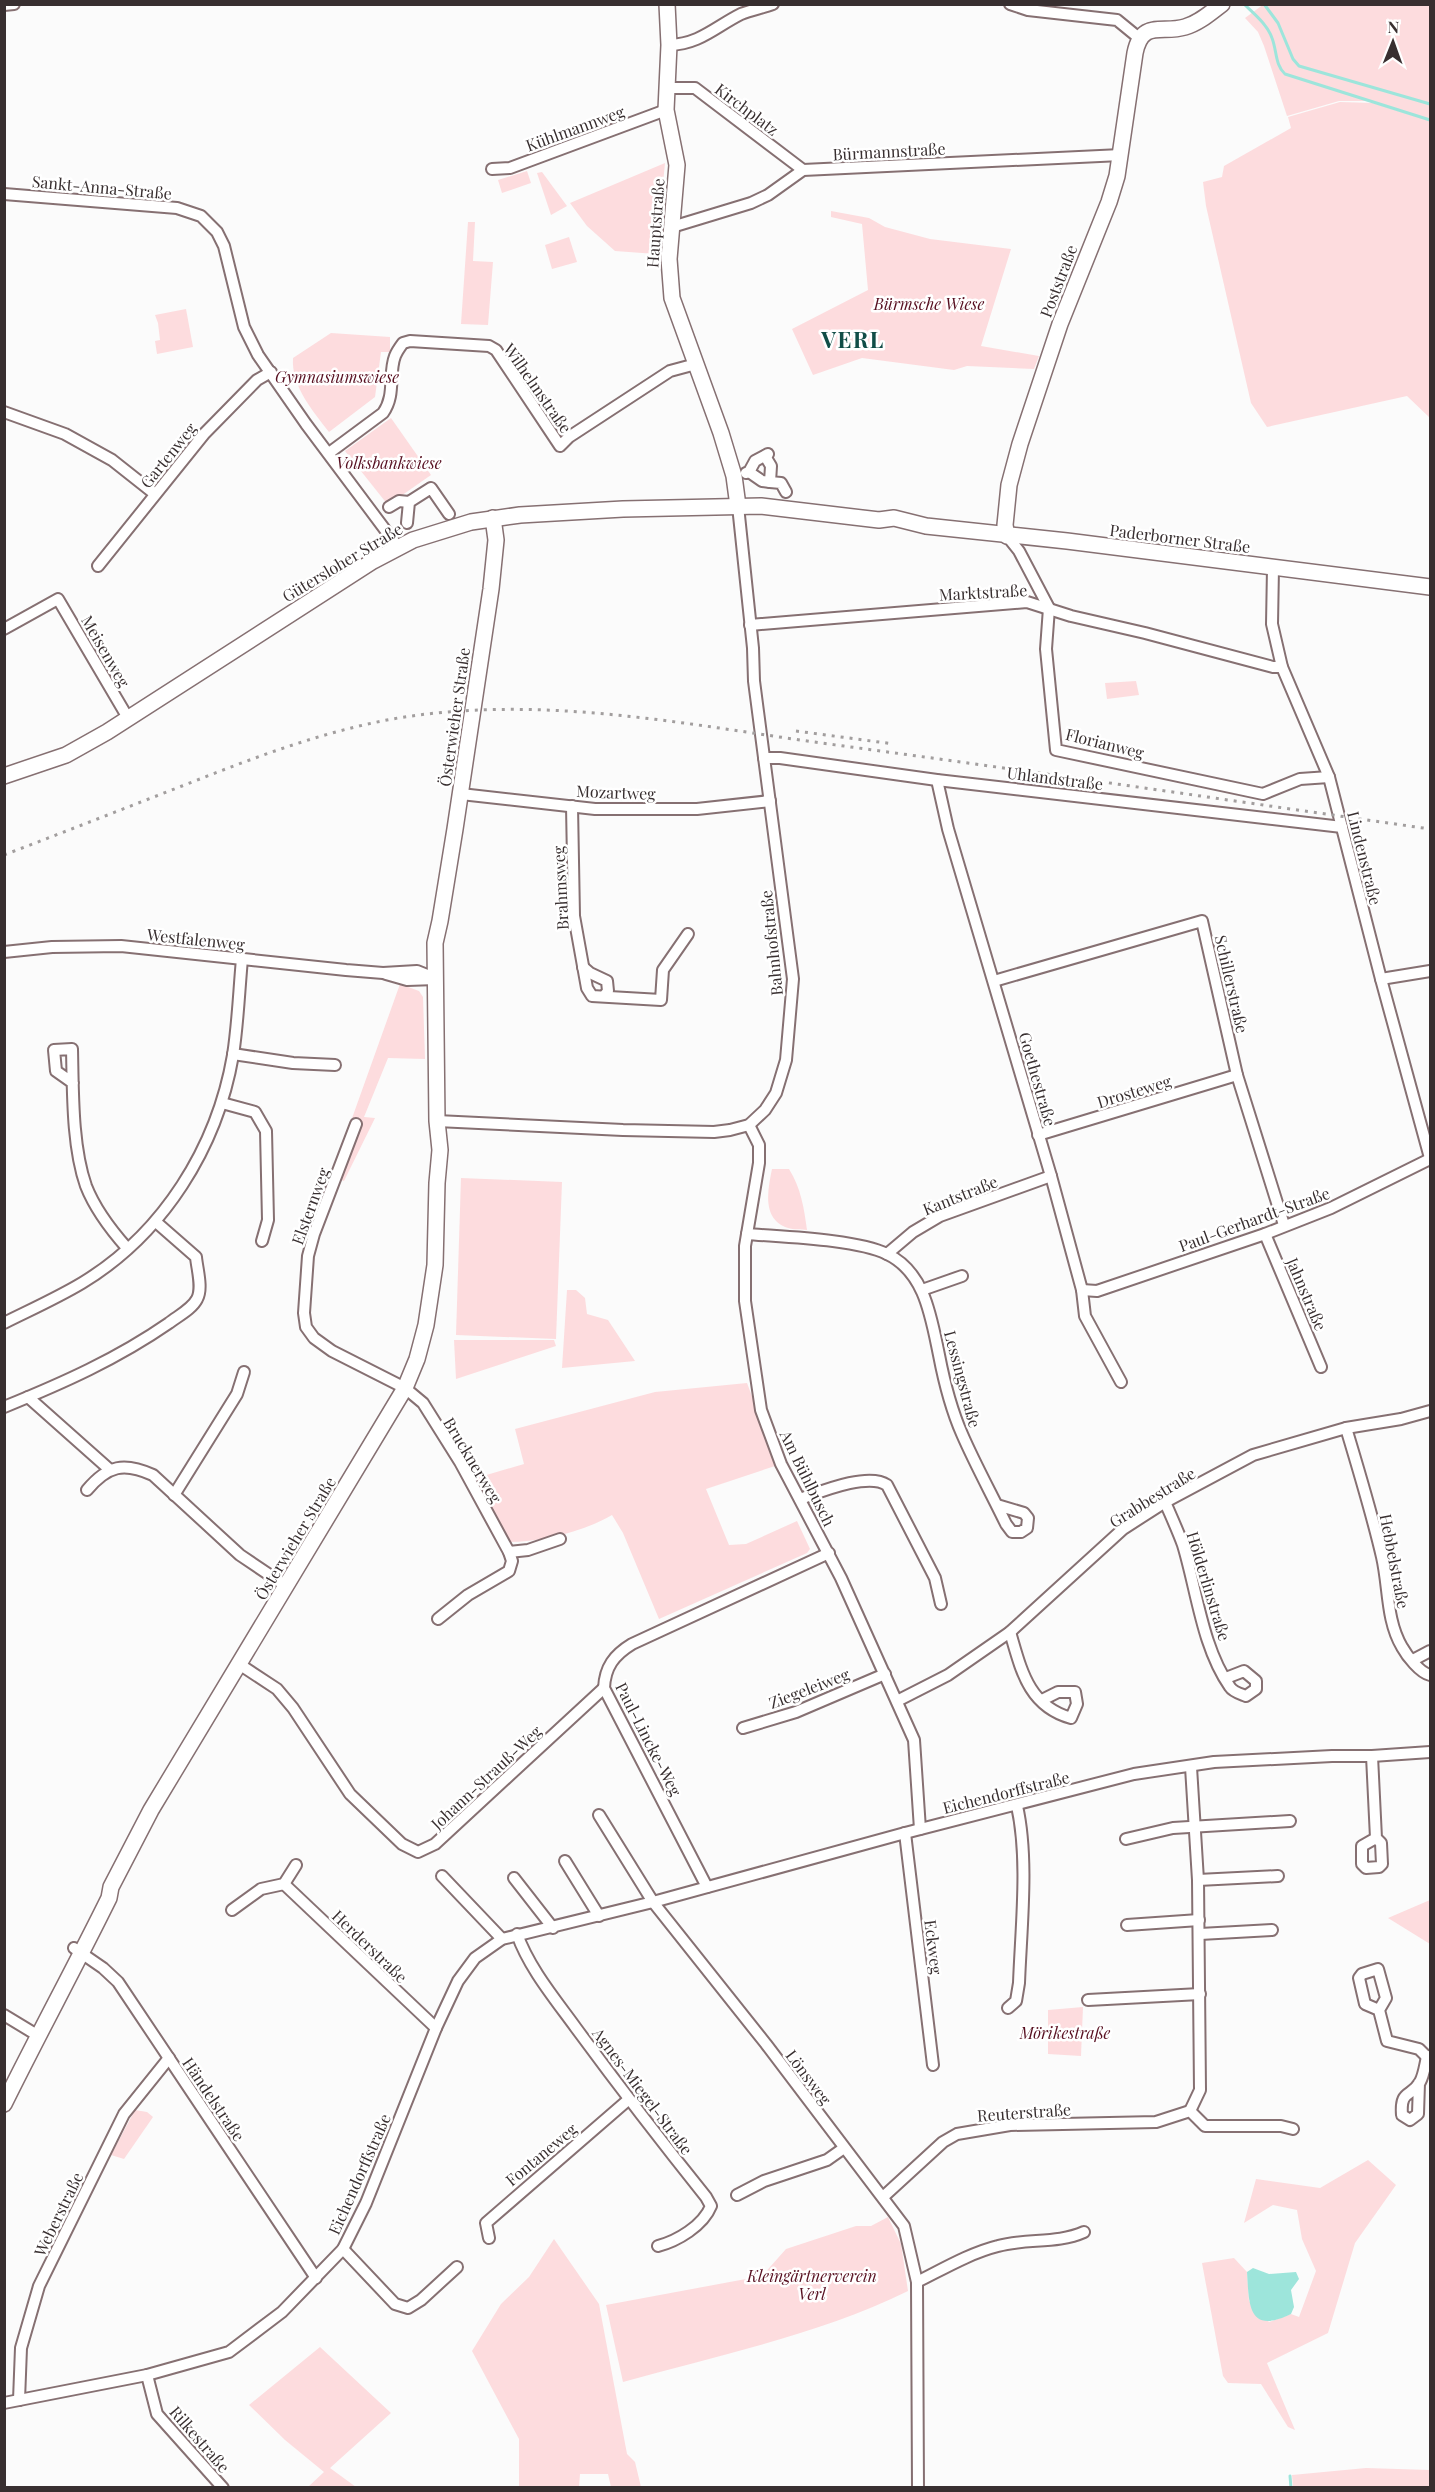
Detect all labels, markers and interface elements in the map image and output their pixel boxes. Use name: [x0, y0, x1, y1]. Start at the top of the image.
north arrow: [1363, 12, 1423, 72]
text: N: [1387, 16, 1400, 37]
street label: Kirchplatz: [711, 78, 783, 140]
street label: Kühlmannweg: [523, 100, 628, 156]
street label: Bürmannstraße: [832, 138, 946, 164]
street label: Sankt-Anna-Straße: [31, 170, 173, 204]
street label: Hauptstraße: [641, 178, 669, 268]
street label: Poststraße: [1035, 242, 1081, 320]
park label: Bürmsche Wiese: [873, 293, 984, 314]
district label: VERL: [820, 324, 885, 354]
street label: Wilhelmstraße: [499, 338, 577, 437]
park label: Gymnasiumswiese: [275, 366, 399, 387]
street label: Gartenweg: [135, 418, 201, 492]
park label: Volksbankwiese: [336, 452, 442, 473]
street label: Gütersloher Straße: [278, 518, 406, 606]
street label: Paderborner Straße: [1108, 519, 1252, 557]
street label: Marktstraße: [938, 579, 1028, 605]
street label: Meisenweg: [77, 611, 135, 691]
street label: Österwieher Straße: [434, 646, 474, 788]
street label: Florianweg: [1064, 723, 1147, 763]
street label: Uhlandstraße: [1006, 762, 1104, 794]
street label: Mozartweg: [576, 780, 657, 804]
street label: Lindenstraße: [1343, 809, 1387, 907]
street label: Brahmsweg: [547, 845, 573, 931]
street label: Bahnhofstraße: [755, 889, 787, 997]
street label: Westfalenweg: [145, 923, 246, 955]
street label: Schillerstraße: [1211, 933, 1253, 1035]
street label: Goethestraße: [1015, 1030, 1061, 1128]
street label: Drosteweg: [1094, 1070, 1174, 1112]
street label: Elsternweg: [286, 1164, 334, 1247]
street label: Kantstraße: [919, 1170, 1001, 1220]
street label: Paul-Gerhardt-Straße: [1176, 1182, 1332, 1256]
street label: Jahnstraße: [1282, 1253, 1332, 1334]
street label: Lessingstraße: [940, 1328, 986, 1430]
street label: Brucknerweg: [439, 1413, 507, 1507]
street label: Am Bühlbusch: [775, 1426, 841, 1530]
street label: Grabbestraße: [1105, 1462, 1199, 1532]
street label: Österwieher Straße: [250, 1473, 340, 1603]
street label: Hebbelstraße: [1376, 1512, 1414, 1610]
street label: Hölderlinstraße: [1182, 1529, 1236, 1643]
street label: Ziegeleiweg: [766, 1663, 853, 1713]
street label: Paul-Lincke-Weg: [611, 1679, 687, 1800]
street label: Johann-Strauß-Weg: [426, 1720, 546, 1834]
street label: Eichendorffstraße: [940, 1766, 1072, 1818]
street label: Herderstraße: [328, 1905, 412, 1987]
street label: Eckweg: [920, 1918, 948, 1976]
street label: Agnes-Miegel-Straße: [588, 2022, 698, 2159]
park label: Mörikestraße: [1019, 2022, 1110, 2043]
street label: Lönsweg: [781, 2045, 837, 2109]
street label: Händelstraße: [178, 2053, 250, 2145]
street label: Reuterstraße: [976, 2098, 1072, 2126]
street label: Eichendorffstraße: [323, 2110, 395, 2238]
street label: Fontaneweg: [501, 2118, 581, 2190]
street label: Weberstraße: [28, 2168, 87, 2260]
park label: Kleingärtnerverein Verl: [746, 2265, 877, 2304]
street label: Rilkestraße: [165, 2401, 235, 2477]

